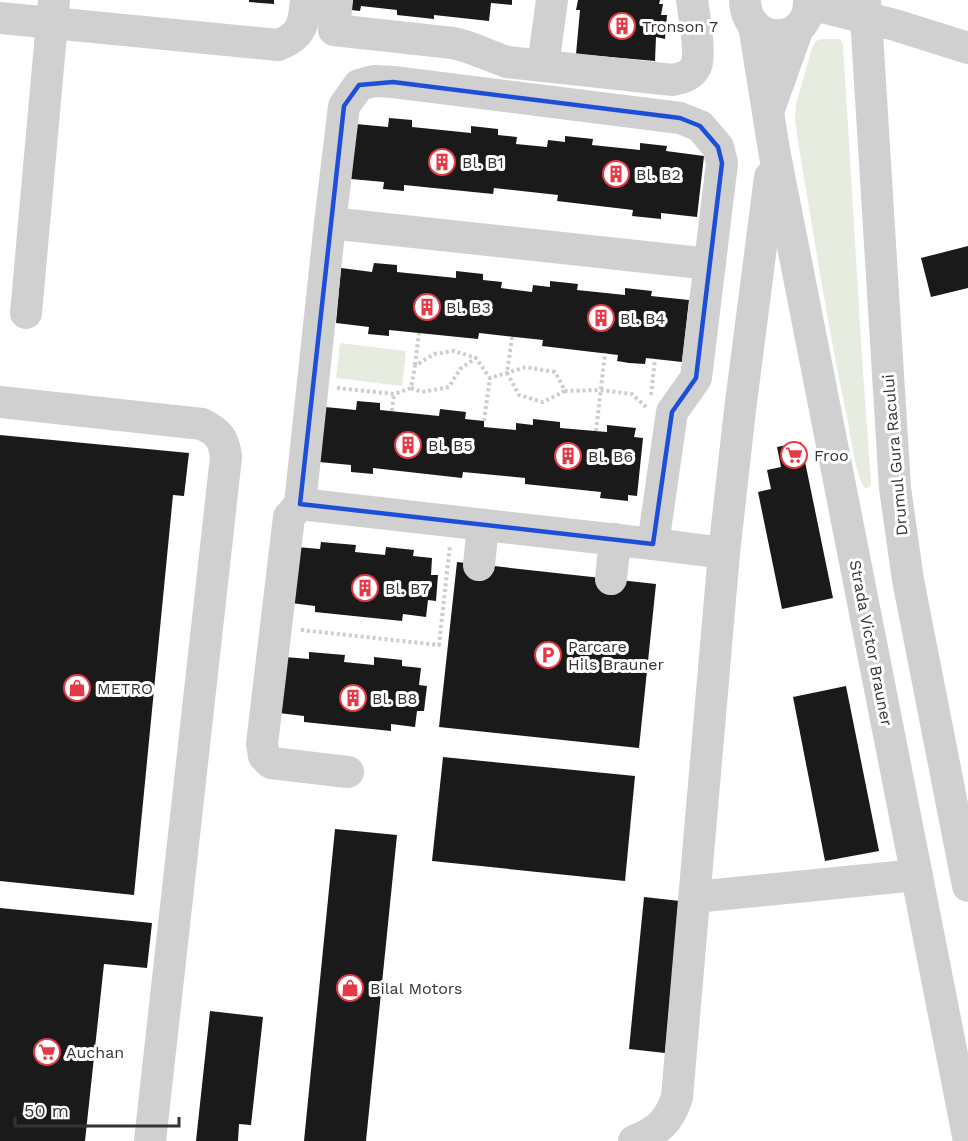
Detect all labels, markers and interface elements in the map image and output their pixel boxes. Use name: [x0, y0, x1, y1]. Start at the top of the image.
building icon: Tronson 7: [607, 11, 637, 41]
place label: Tronson 7: [642, 17, 718, 36]
building icon: Bl. B1: [427, 147, 457, 177]
place label: Bl. B1: [462, 153, 504, 172]
building icon: Bl. B2: [601, 159, 631, 189]
place label: Bl. B2: [636, 165, 681, 184]
building icon: Bl. B3: [412, 292, 442, 322]
place label: Bl. B3: [446, 298, 491, 317]
building icon: Bl. B4: [586, 303, 616, 333]
place label: Bl. B4: [620, 309, 666, 328]
street label: Drumul Gura Racului: [878, 373, 912, 537]
building icon: Bl. B5: [393, 430, 423, 460]
place label: Bl. B5: [428, 436, 473, 455]
supermarket icon: Froo: [779, 440, 809, 470]
building icon: Bl. B6: [553, 441, 583, 471]
place label: Froo: [814, 446, 849, 465]
place label: Bl. B6: [588, 447, 633, 466]
street label: Strada Victor Brauner: [846, 558, 897, 728]
building icon: Bl. B7: [350, 573, 380, 603]
place label: Bl. B7: [385, 579, 430, 598]
place label: Parcare Hils Brauner: [568, 637, 665, 674]
parking icon: Parcare Hils Brauner: [533, 640, 563, 670]
shop icon: METRO: [62, 673, 92, 703]
place label: METRO: [97, 679, 153, 698]
building icon: Bl. B8: [338, 683, 368, 713]
place label: Bl. B8: [372, 689, 417, 708]
shop icon: Bilal Motors: [335, 973, 365, 1003]
place label: Bilal Motors: [370, 979, 462, 998]
supermarket icon: Auchan: [32, 1037, 62, 1067]
place label: Auchan: [66, 1043, 124, 1062]
scale bar: [15, 1090, 178, 1128]
text: 50 m: [24, 1100, 69, 1121]

